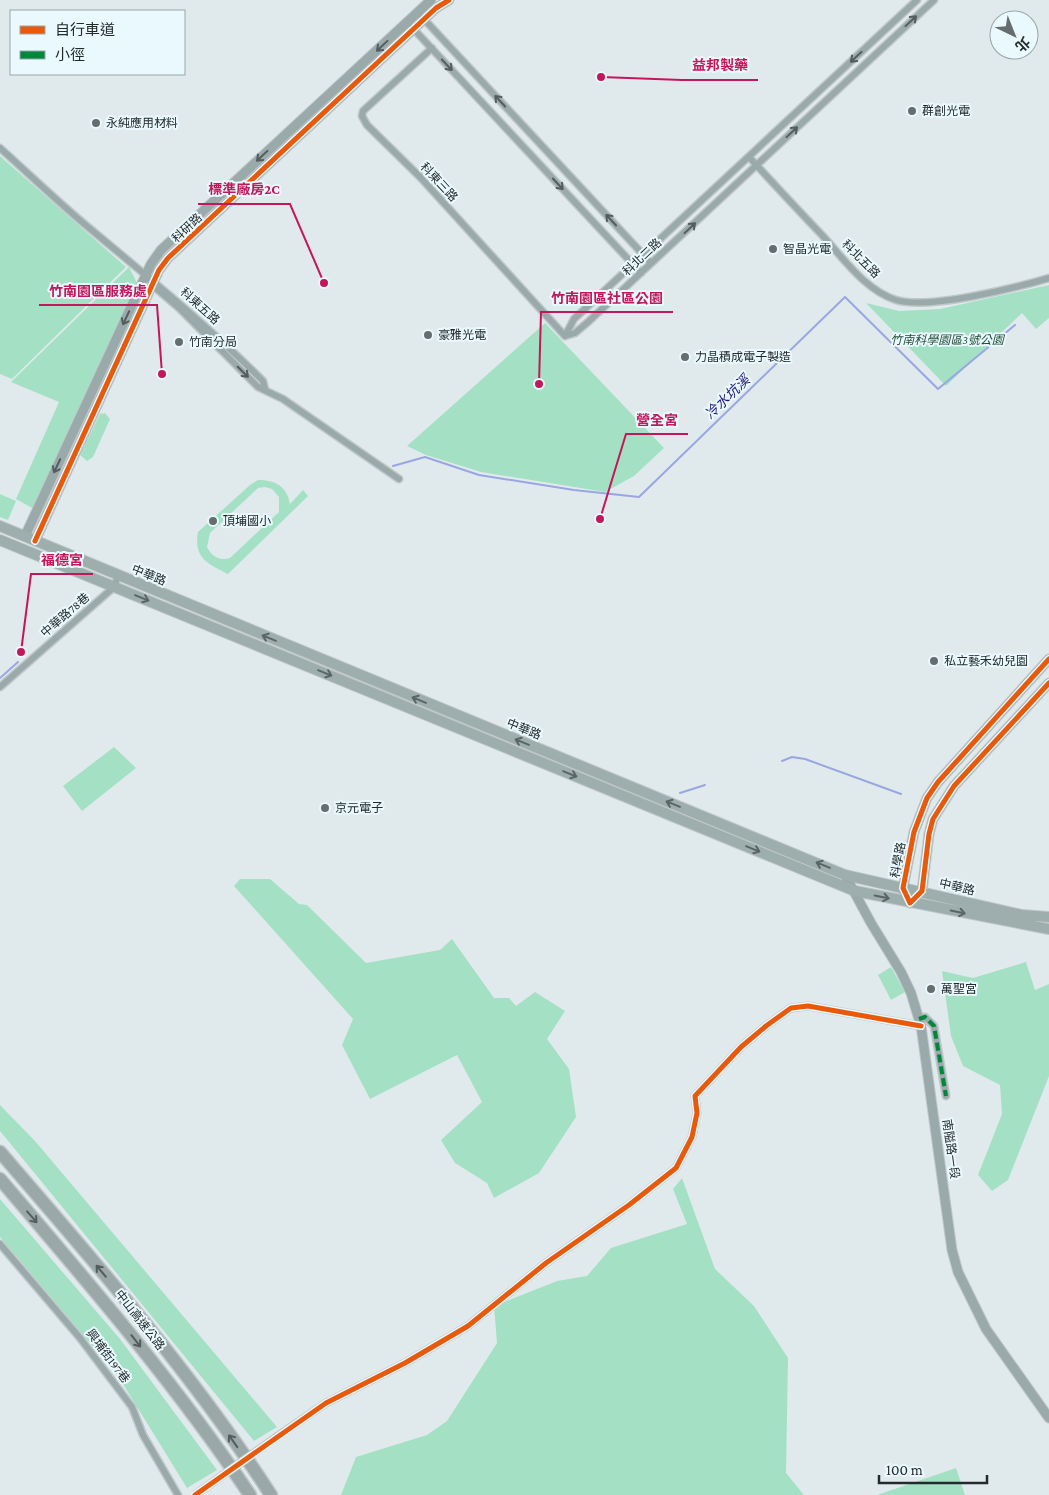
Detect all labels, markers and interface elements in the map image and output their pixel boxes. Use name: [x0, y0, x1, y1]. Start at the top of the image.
legend: [10, 10, 185, 75]
north arrow: [989, 10, 1039, 60]
one-way arrow: [905, 15, 917, 27]
text: 自行車道: [55, 22, 115, 38]
text: 北: [1012, 34, 1033, 55]
one-way arrow: [375, 40, 388, 52]
text: 小徑: [55, 47, 85, 63]
callout: 益邦製藥: [682, 51, 758, 80]
one-way arrow: [849, 51, 862, 63]
text: 益邦製藥: [692, 57, 748, 73]
one-way arrow: [441, 58, 453, 71]
one-way arrow: [494, 94, 506, 107]
place label: 群創光電: [922, 104, 970, 118]
marker: 群創光電: [906, 105, 918, 117]
place label: 永純應用材料: [106, 116, 178, 130]
marker: 永純應用材料: [90, 117, 102, 129]
one-way arrow: [786, 126, 799, 138]
one-way arrow: [256, 150, 269, 162]
street label: 科東三路: [418, 160, 460, 204]
callout: 標準廠房2C: [198, 175, 290, 204]
one-way arrow: [552, 177, 564, 190]
text: 標準廠房2C: [208, 181, 280, 197]
street label: 科研路: [169, 211, 205, 245]
one-way arrow: [605, 213, 616, 226]
one-way arrow: [683, 222, 696, 234]
street label: 科北二路: [620, 236, 664, 278]
street label: 科北五路: [839, 237, 883, 281]
place label: 智晶光電: [783, 242, 831, 256]
marker: 智晶光電: [767, 243, 779, 255]
callout: 竹南園區服務處: [39, 276, 157, 305]
text: 竹南園區服務處: [49, 283, 147, 299]
callout: 竹南園區社區公園: [541, 283, 673, 312]
street label: 科東五路: [177, 285, 223, 327]
text: 竹南園區社區公園: [551, 290, 663, 306]
one-way arrow: [120, 310, 130, 325]
place label: 豪雅光電: [438, 328, 486, 342]
marker: 豪雅光電: [422, 329, 434, 341]
park label: 竹南科學園區3號公園: [890, 333, 1006, 347]
place label: 竹南分局: [189, 335, 237, 349]
marker: 竹南分局: [173, 336, 185, 348]
place label: 力晶積成電子製造: [695, 350, 791, 364]
marker: 力晶積成電子製造: [679, 351, 691, 363]
one-way arrow: [237, 366, 250, 378]
water label: 冷水坑溪: [701, 370, 754, 422]
callout: 營全宮: [626, 405, 688, 434]
text: 營全宮: [636, 412, 678, 428]
one-way arrow: [52, 458, 62, 473]
place label: 頂埔國小: [223, 514, 271, 528]
marker: 頂埔國小: [207, 515, 219, 527]
callout: 福德宮: [31, 545, 93, 574]
text: 福德宮: [41, 552, 83, 568]
street label: 中華路: [130, 562, 168, 588]
street label: 中華路78巷: [38, 590, 92, 640]
one-way arrow: [134, 594, 149, 604]
one-way arrow: [262, 633, 277, 642]
place label: 私立藝禾幼兒園: [944, 654, 1028, 668]
marker: 私立藝禾幼兒園: [928, 655, 940, 667]
one-way arrow: [317, 669, 332, 679]
one-way arrow: [412, 694, 427, 704]
street label: 中華路: [505, 716, 543, 742]
one-way arrow: [515, 737, 530, 746]
one-way arrow: [562, 769, 577, 779]
one-way arrow: [665, 798, 680, 807]
place label: 京元電子: [335, 801, 383, 815]
marker: 京元電子: [319, 802, 331, 814]
street label: 科學路: [888, 841, 908, 879]
one-way arrow: [745, 844, 760, 854]
one-way arrow: [816, 860, 831, 870]
street label: 中華路: [938, 876, 976, 898]
one-way arrow: [874, 893, 890, 903]
one-way arrow: [950, 908, 966, 918]
place label: 萬聖宮: [941, 982, 977, 996]
marker: 萬聖宮: [925, 983, 937, 995]
street label: 南隘路一段: [940, 1118, 962, 1180]
one-way arrow: [26, 1210, 37, 1223]
one-way arrow: [96, 1265, 107, 1278]
street label: 中山高速公路: [112, 1287, 168, 1353]
street label: 興埔街197巷: [83, 1326, 133, 1386]
one-way arrow: [130, 1334, 141, 1347]
one-way arrow: [228, 1434, 238, 1448]
scale bar: [879, 1452, 986, 1484]
text: 100 m: [886, 1462, 923, 1478]

